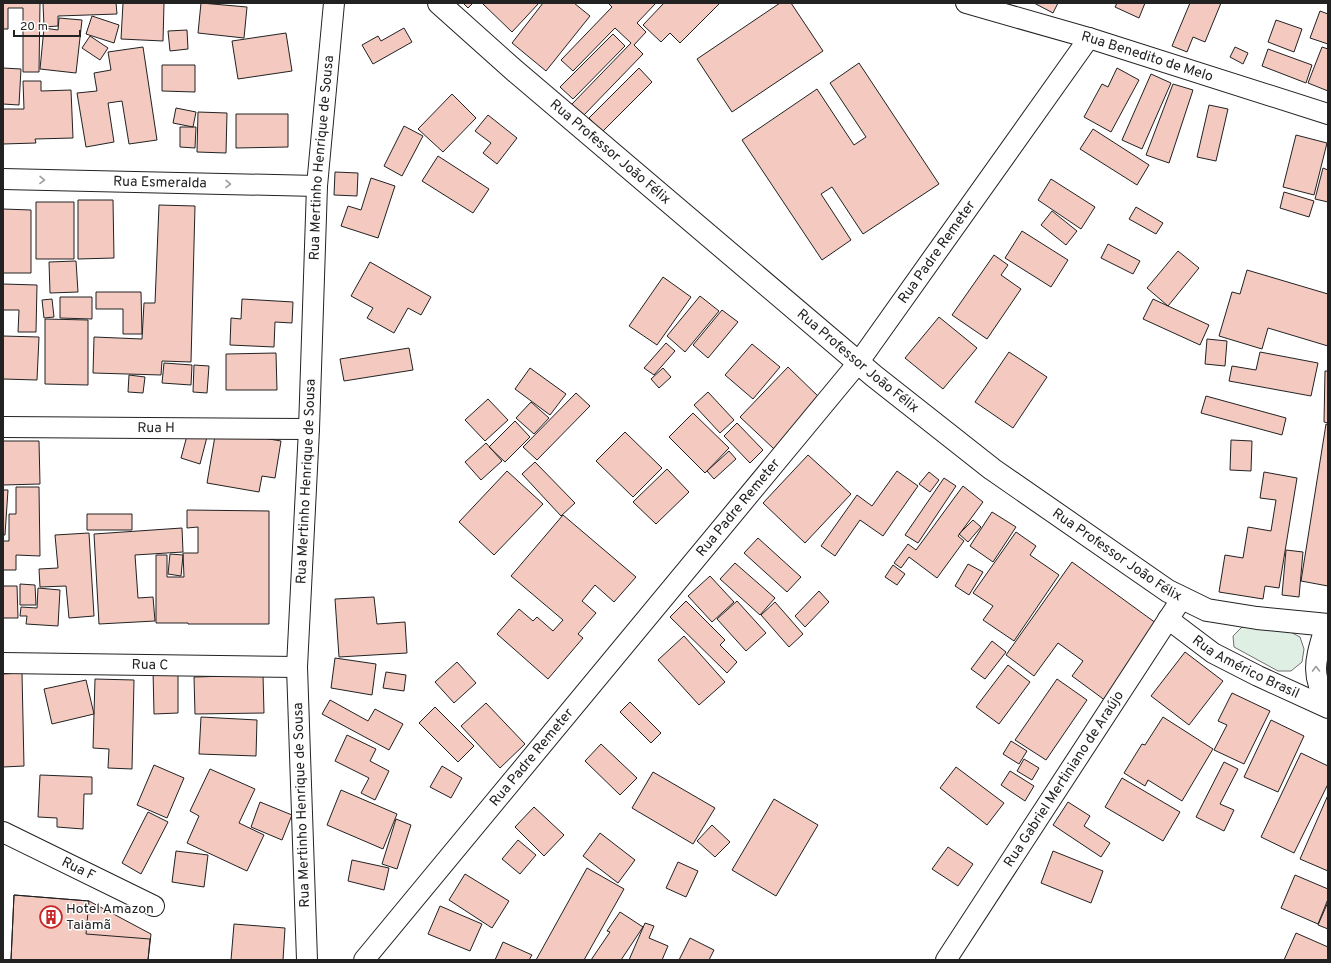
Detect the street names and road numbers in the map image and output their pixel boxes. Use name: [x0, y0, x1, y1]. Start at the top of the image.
street label: Rua Benedito de Melo: [1079, 28, 1215, 85]
street label: Rua Mertinho Henrique de Sousa: [306, 55, 338, 261]
street label: Rua Professor João Félix: [546, 96, 674, 208]
street label: Rua Esmeralda: [113, 173, 207, 192]
street label: Rua Padre Remeter: [895, 197, 979, 307]
street label: Rua Professor João Félix: [793, 306, 922, 416]
street label: Rua Mertinho Henrique de Sousa: [293, 378, 319, 584]
street label: Rua H: [137, 419, 175, 437]
street label: Rua Padre Remeter: [693, 455, 784, 560]
street label: Rua Professor João Félix: [1049, 505, 1185, 605]
street label: Rua Américo Brasil: [1189, 632, 1302, 702]
street label: Rua C: [131, 656, 169, 674]
street label: Rua Gabriel Mertiniano de Araújo: [1000, 688, 1128, 870]
street label: Rua Mertinho Henrique de Sousa: [290, 702, 314, 908]
street label: Rua Padre Remeter: [486, 704, 578, 810]
street label: Rua F: [59, 853, 98, 884]

